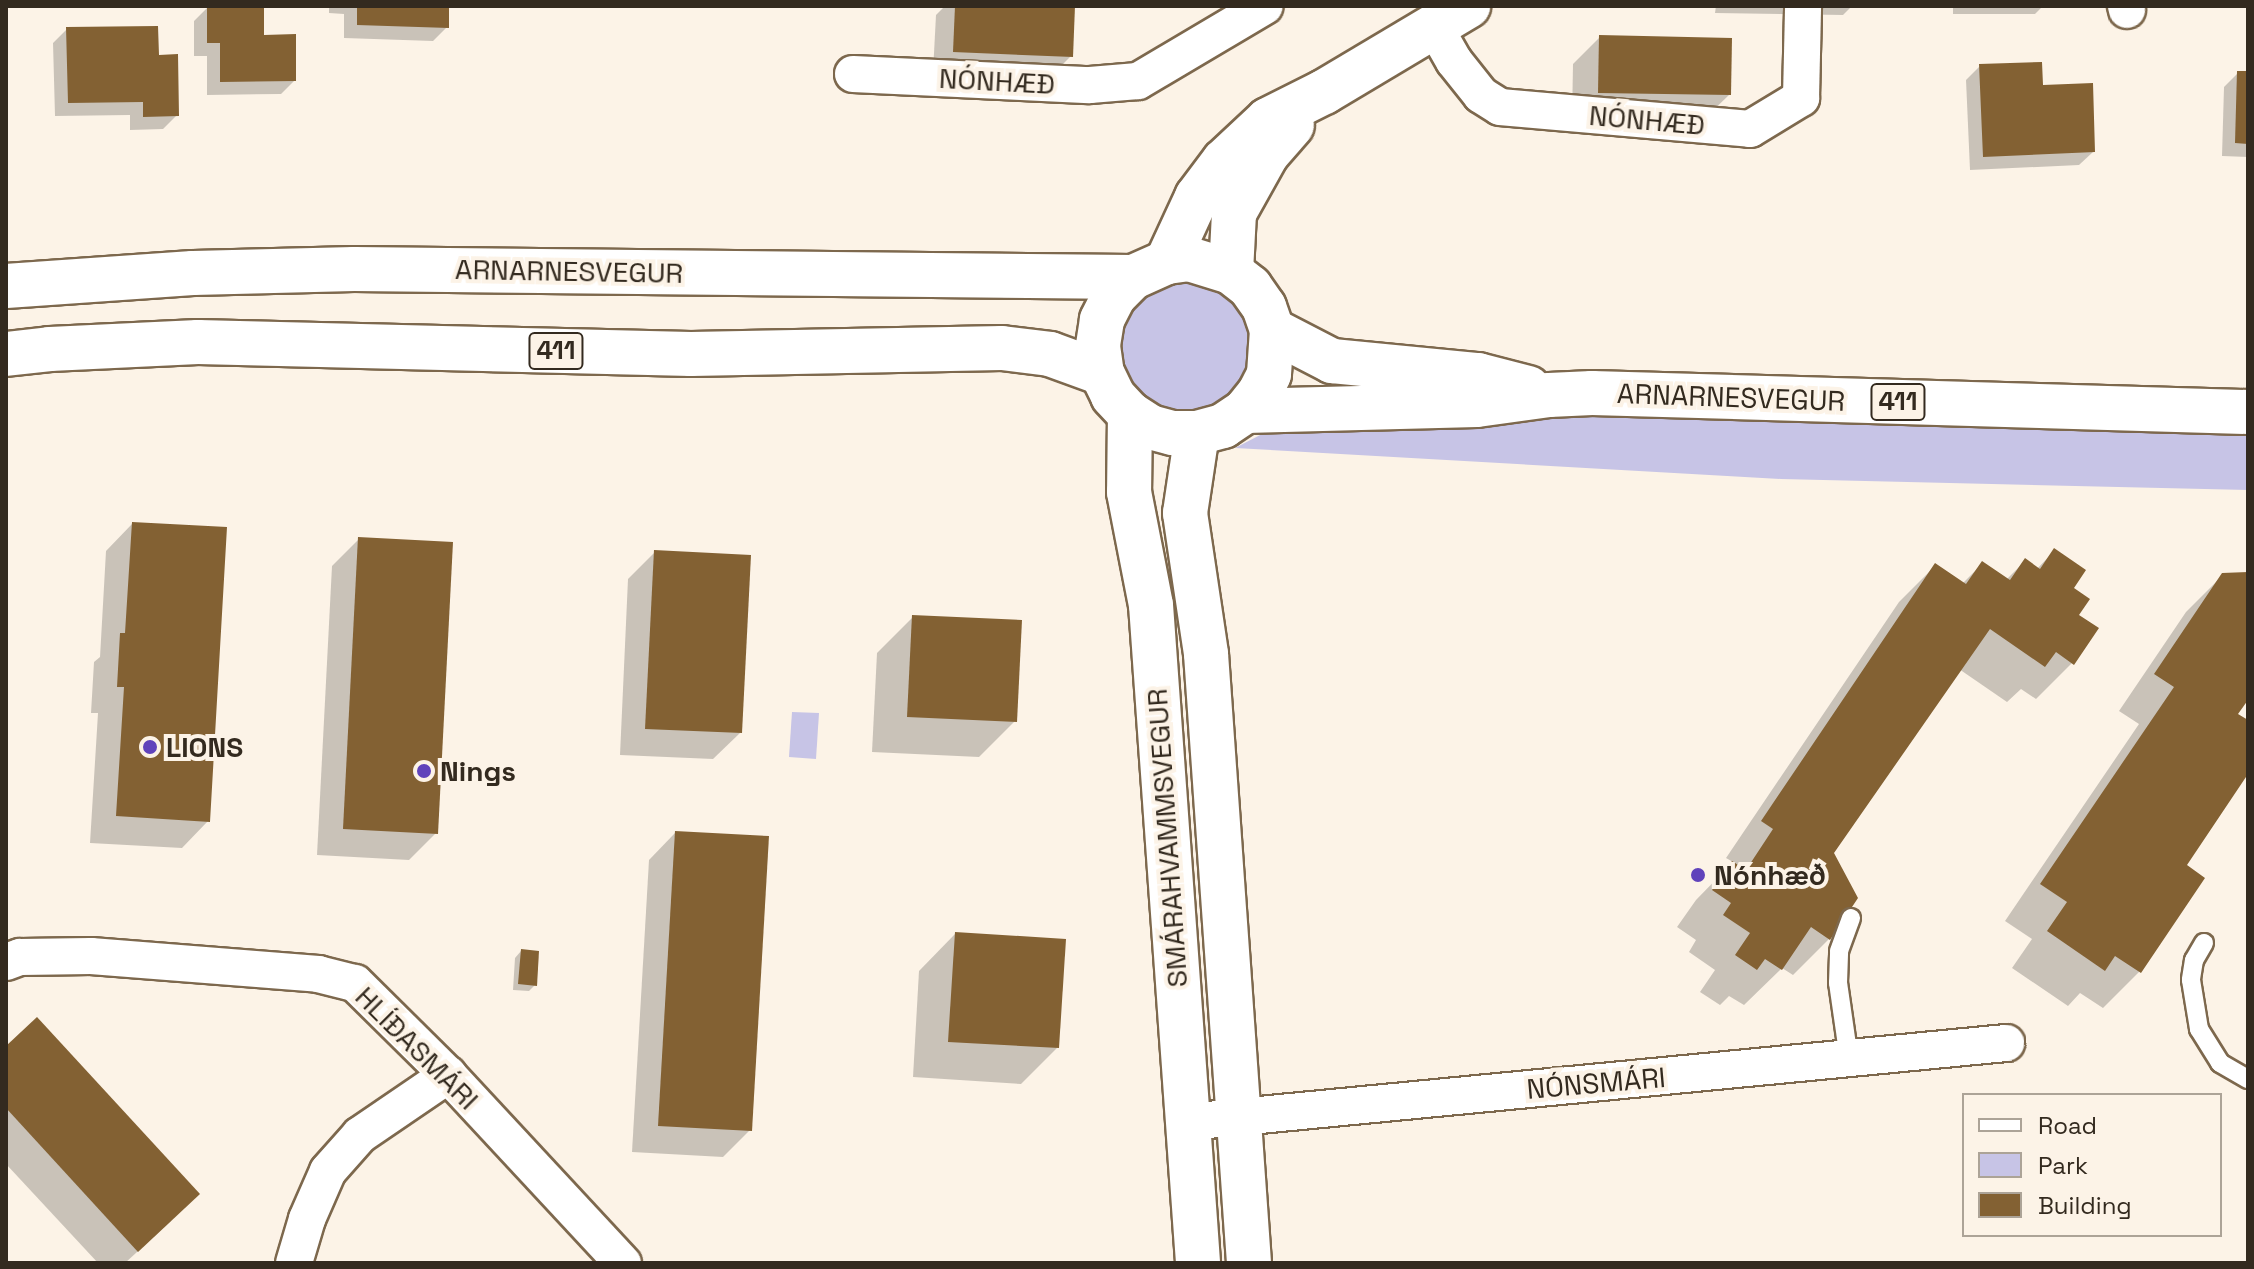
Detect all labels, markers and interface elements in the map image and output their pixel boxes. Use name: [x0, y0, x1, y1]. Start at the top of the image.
street label: NÓNHÆÐ: [938, 61, 1056, 101]
street label: NÓNHÆÐ: [1588, 98, 1706, 142]
street label: ARNARNESVEGUR: [455, 252, 683, 290]
road number: 411: [528, 329, 584, 373]
street label: ARNARNESVEGUR: [1616, 376, 1846, 418]
road number: 411: [1870, 380, 1926, 424]
street label: SMÁRAHVAMMSVEGUR: [1140, 688, 1194, 988]
place label: LIONS: [166, 730, 243, 764]
marker: LIONS: [141, 738, 159, 756]
place label: Nings: [440, 754, 516, 788]
marker: Nings: [415, 762, 433, 780]
place label: Nónhæð: [1714, 858, 1826, 892]
marker: Nónhæð: [1689, 866, 1707, 884]
street label: HLÍÐASMÁRI: [349, 980, 485, 1116]
street label: NÓNSMÁRI: [1525, 1060, 1667, 1106]
legend: [1962, 1093, 2222, 1237]
text: Road: [2038, 1110, 2097, 1141]
text: Park: [2038, 1150, 2088, 1181]
text: Building: [2038, 1190, 2132, 1221]

